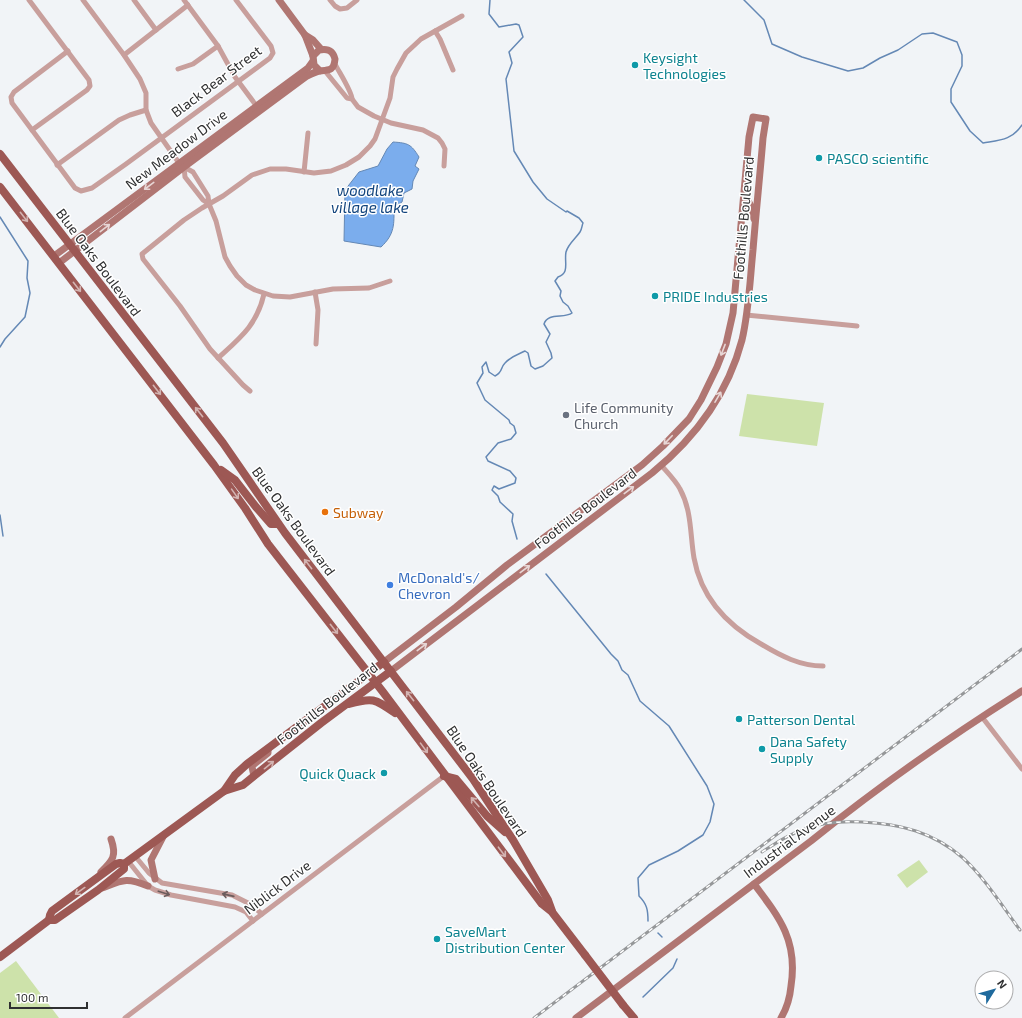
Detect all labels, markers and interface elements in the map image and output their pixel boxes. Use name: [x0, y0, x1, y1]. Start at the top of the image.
street label: Black Bear Street: [167, 41, 265, 121]
place label: Keysight Technologies: [643, 49, 726, 82]
marker: Keysight Technologies: [630, 60, 640, 70]
street label: New Meadow Drive: [122, 105, 230, 193]
place label: PASCO scientific: [827, 150, 929, 167]
marker: PASCO scientific: [814, 153, 824, 163]
street label: Foothills Boulevard: [729, 156, 757, 280]
one-way arrow: [143, 181, 154, 190]
water label: woodlake village lake: [331, 181, 409, 216]
street label: Blue Oaks Boulevard: [53, 205, 145, 319]
one-way arrow: [20, 212, 28, 223]
one-way arrow: [100, 223, 111, 232]
one-way arrow: [73, 282, 82, 293]
place label: PRIDE Industries: [663, 288, 768, 305]
marker: PRIDE Industries: [650, 291, 660, 301]
one-way arrow: [719, 344, 727, 356]
one-way arrow: [152, 385, 161, 396]
one-way arrow: [715, 391, 723, 403]
place label: Life Community Church: [574, 399, 674, 432]
one-way arrow: [194, 407, 203, 418]
marker: Life Community Church: [561, 410, 571, 420]
one-way arrow: [663, 435, 673, 445]
street label: Blue Oaks Boulevard: [249, 463, 339, 579]
street label: Foothills Boulevard: [531, 464, 639, 552]
one-way arrow: [623, 486, 634, 495]
one-way arrow: [231, 488, 239, 499]
place label: Subway: [333, 504, 384, 521]
marker: Subway: [320, 507, 330, 517]
one-way arrow: [304, 558, 313, 569]
one-way arrow: [520, 565, 531, 573]
place label: McDonald's/ Chevron: [398, 569, 480, 602]
marker: McDonald's/ Chevron: [385, 580, 395, 590]
one-way arrow: [329, 623, 338, 634]
one-way arrow: [416, 643, 427, 651]
street label: Foothills Boulevard: [273, 658, 381, 748]
one-way arrow: [406, 690, 414, 701]
place label: Patterson Dental: [747, 711, 856, 728]
marker: Patterson Dental: [734, 714, 744, 724]
street label: Blue Oaks Boulevard: [443, 722, 531, 840]
place label: Dana Safety Supply: [770, 733, 848, 766]
one-way arrow: [420, 743, 428, 754]
marker: Dana Safety Supply: [757, 744, 767, 754]
one-way arrow: [263, 760, 274, 769]
place label: Quick Quack: [299, 765, 376, 782]
marker: Quick Quack: [379, 768, 389, 778]
one-way arrow: [471, 797, 480, 807]
street label: Industrial Avenue: [740, 801, 838, 881]
one-way arrow: [498, 847, 507, 858]
street label: Niblick Drive: [240, 856, 314, 918]
one-way arrow: [75, 886, 86, 895]
one-way arrow: [158, 890, 171, 897]
one-way arrow: [222, 891, 235, 899]
place label: SaveMart Distribution Center: [445, 923, 566, 956]
marker: SaveMart Distribution Center: [432, 934, 442, 944]
north arrow: [974, 970, 1014, 1010]
text: N: [995, 977, 1010, 991]
scale bar: [10, 984, 87, 1010]
text: 100 m: [16, 990, 48, 1004]

